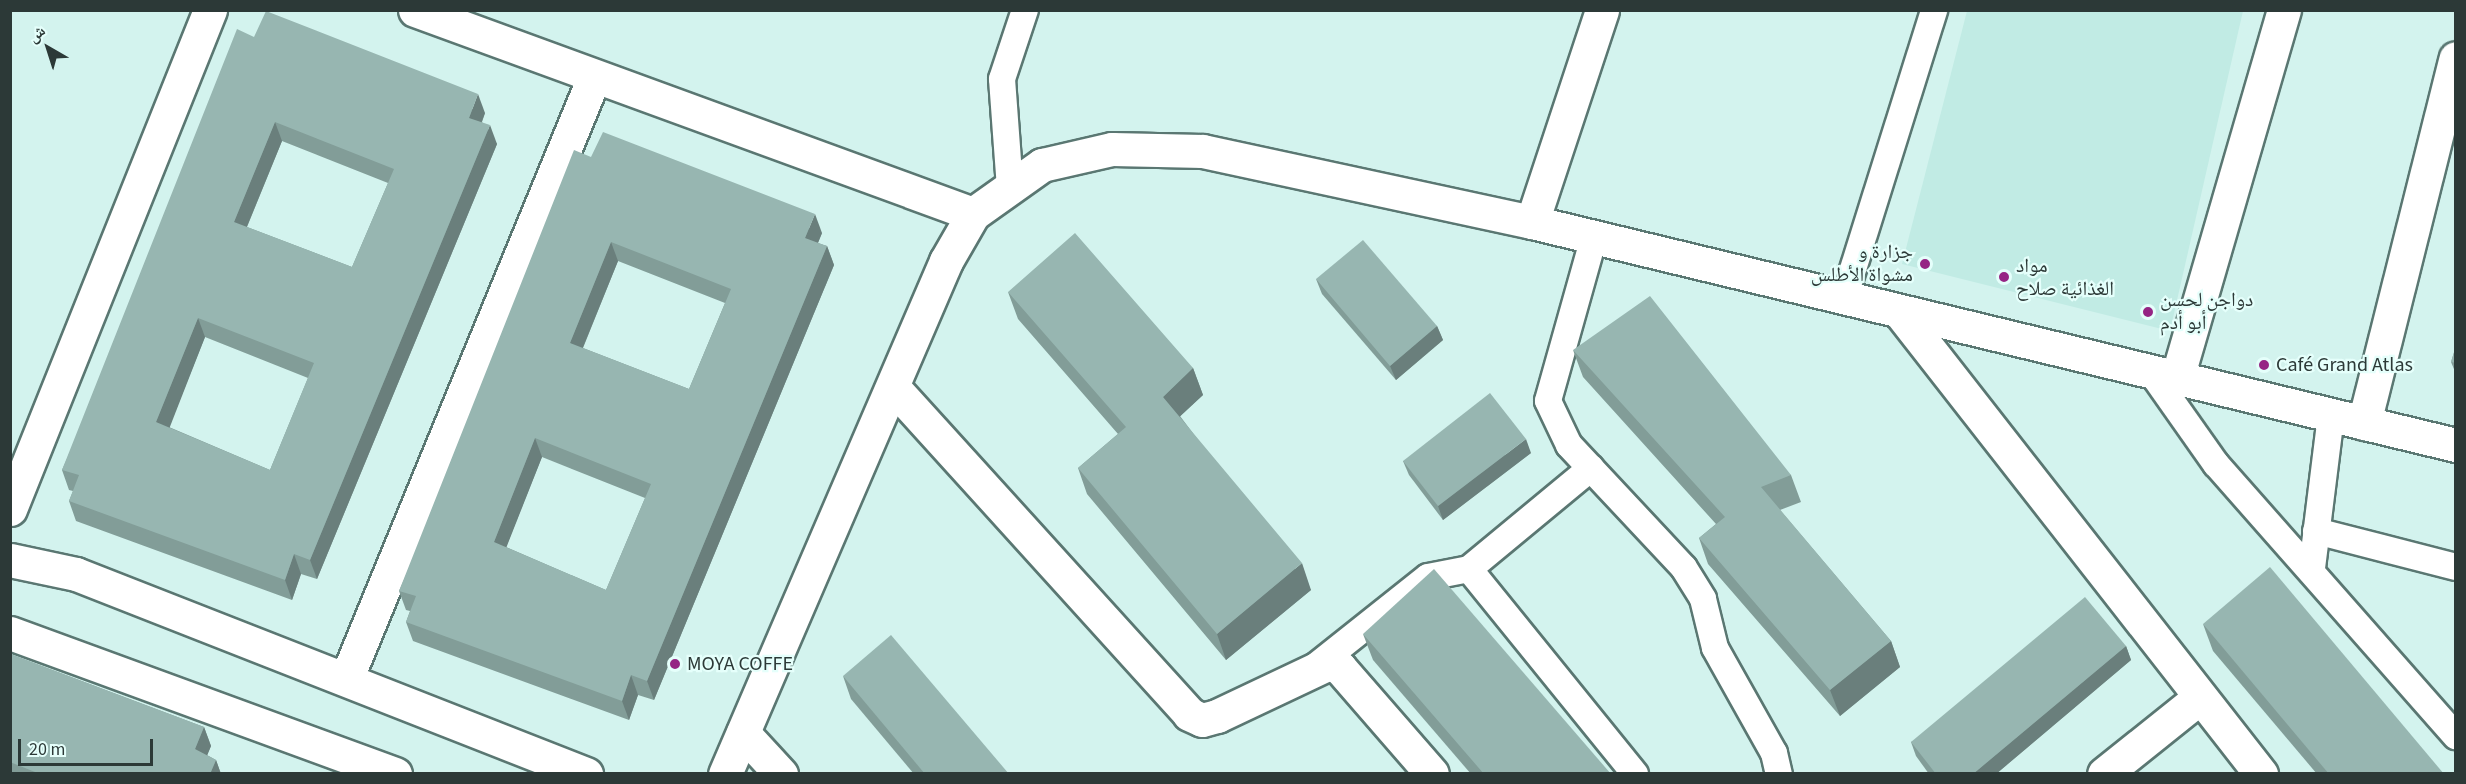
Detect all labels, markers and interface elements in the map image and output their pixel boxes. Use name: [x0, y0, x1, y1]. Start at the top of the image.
north arrow: [18, 18, 78, 78]
text: ش: [23, 20, 50, 48]
place label: جزارة و مشواة الأطلس: [1811, 240, 1913, 287]
place label: مواد الغذائية صلاح: [2016, 254, 2114, 301]
marker: جزارة و مشواة الأطلس: [1918, 257, 1932, 271]
marker: مواد الغذائية صلاح: [1997, 270, 2011, 284]
place label: دواجن لحسن أبو أدم: [2160, 288, 2253, 335]
marker: دواجن لحسن أبو أدم: [2141, 305, 2155, 319]
place label: Café Grand Atlas: [2276, 353, 2413, 377]
marker: Café Grand Atlas: [2257, 358, 2271, 372]
place label: MOYA COFFE: [687, 652, 793, 676]
marker: MOYA COFFE: [668, 657, 682, 671]
scale bar: [21, 727, 156, 765]
text: 20 m: [29, 737, 65, 762]

